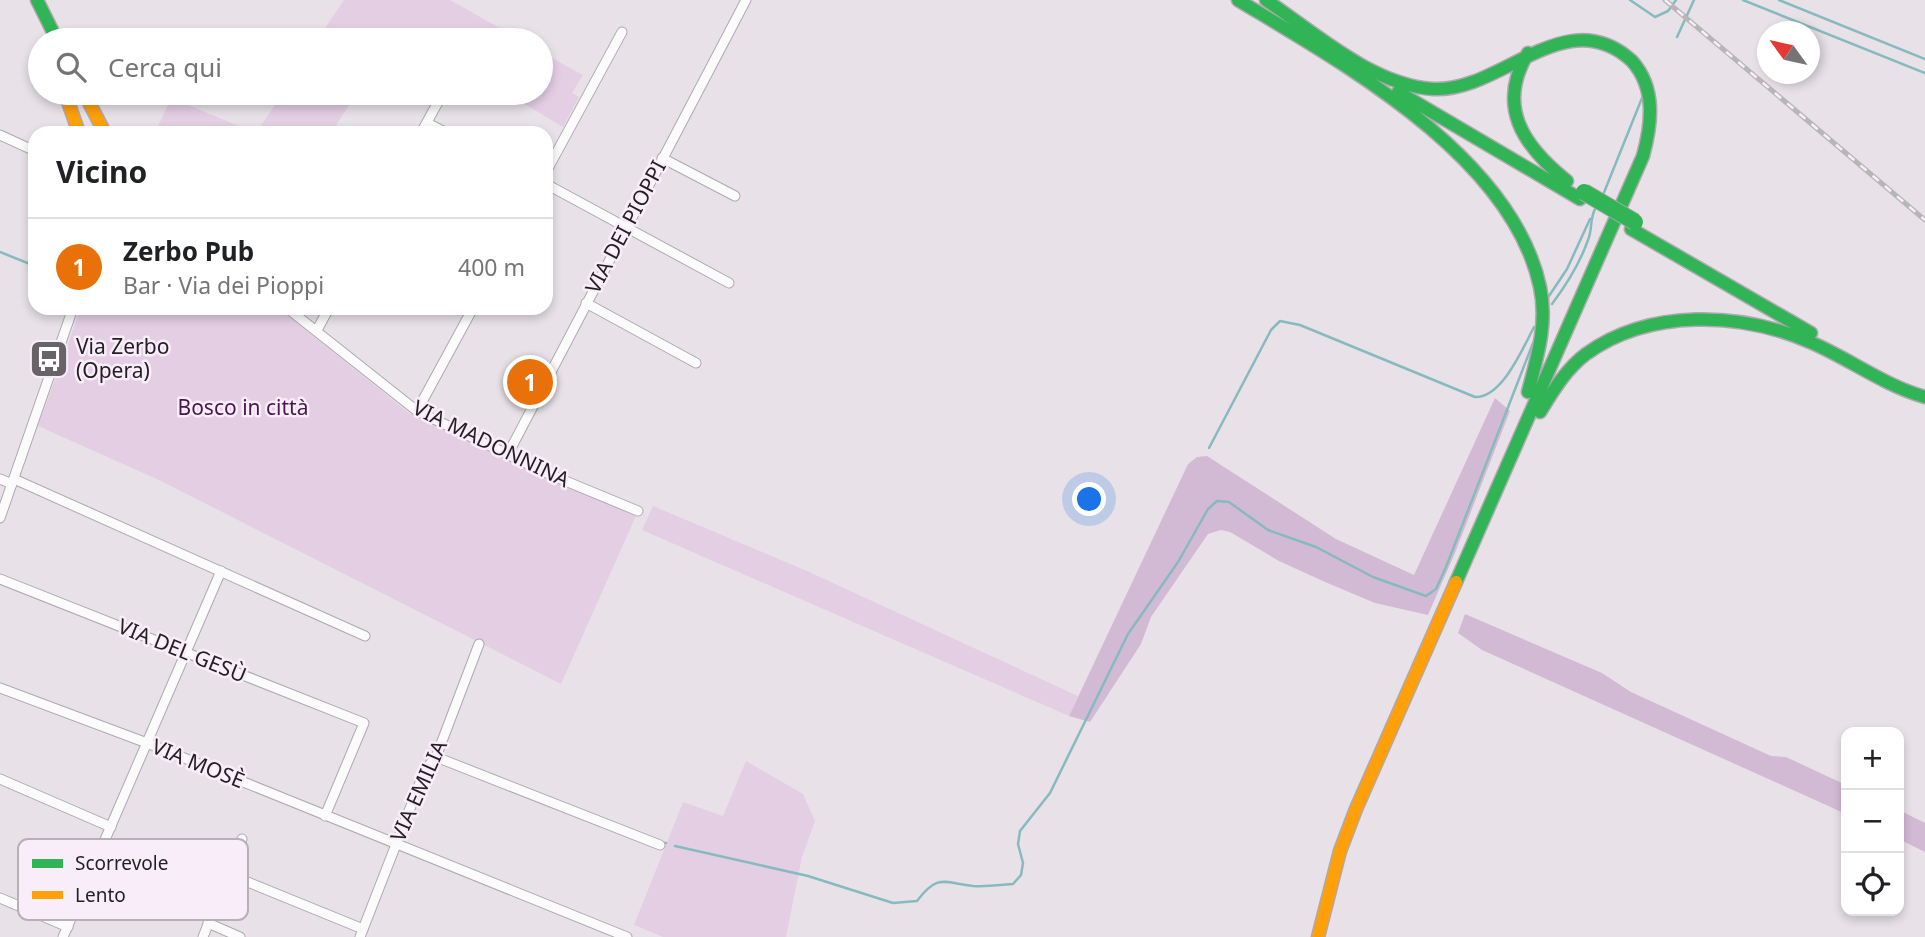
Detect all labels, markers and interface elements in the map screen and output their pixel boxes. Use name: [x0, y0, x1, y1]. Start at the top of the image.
north arrow: [1757, 21, 1820, 84]
search box: [28, 28, 553, 105]
icon: search: [52, 48, 90, 86]
text: Cerca qui: [108, 49, 222, 85]
text: Vicino: [56, 151, 147, 192]
street label: VIA DEI PIOPPI: [578, 155, 672, 298]
text: Zerbo Pub: [123, 233, 254, 269]
text: 1: [72, 251, 86, 283]
text: 400 m: [458, 251, 525, 283]
text: Bar · Via dei Pioppi: [123, 269, 324, 301]
place label: Via Zerbo (Opera): [76, 332, 169, 384]
bus stop icon: Via Zerbo (Opera): [28, 338, 70, 380]
pin: 1: [507, 356, 553, 408]
park label: Bosco in città: [178, 393, 308, 421]
street label: VIA MADONNINA: [408, 393, 575, 493]
your location: [1072, 482, 1106, 516]
street label: VIA DEL GESÙ: [114, 612, 251, 689]
map controls: [1841, 727, 1904, 916]
button: +: [1841, 727, 1904, 790]
street label: VIA MOSÈ: [148, 732, 249, 794]
street label: VIA EMILIA: [383, 735, 453, 846]
button: −: [1841, 790, 1904, 853]
legend: [18, 839, 248, 920]
text: Scorrevole: [75, 850, 168, 876]
button: locate: [1841, 853, 1904, 916]
text: Lento: [75, 882, 126, 908]

